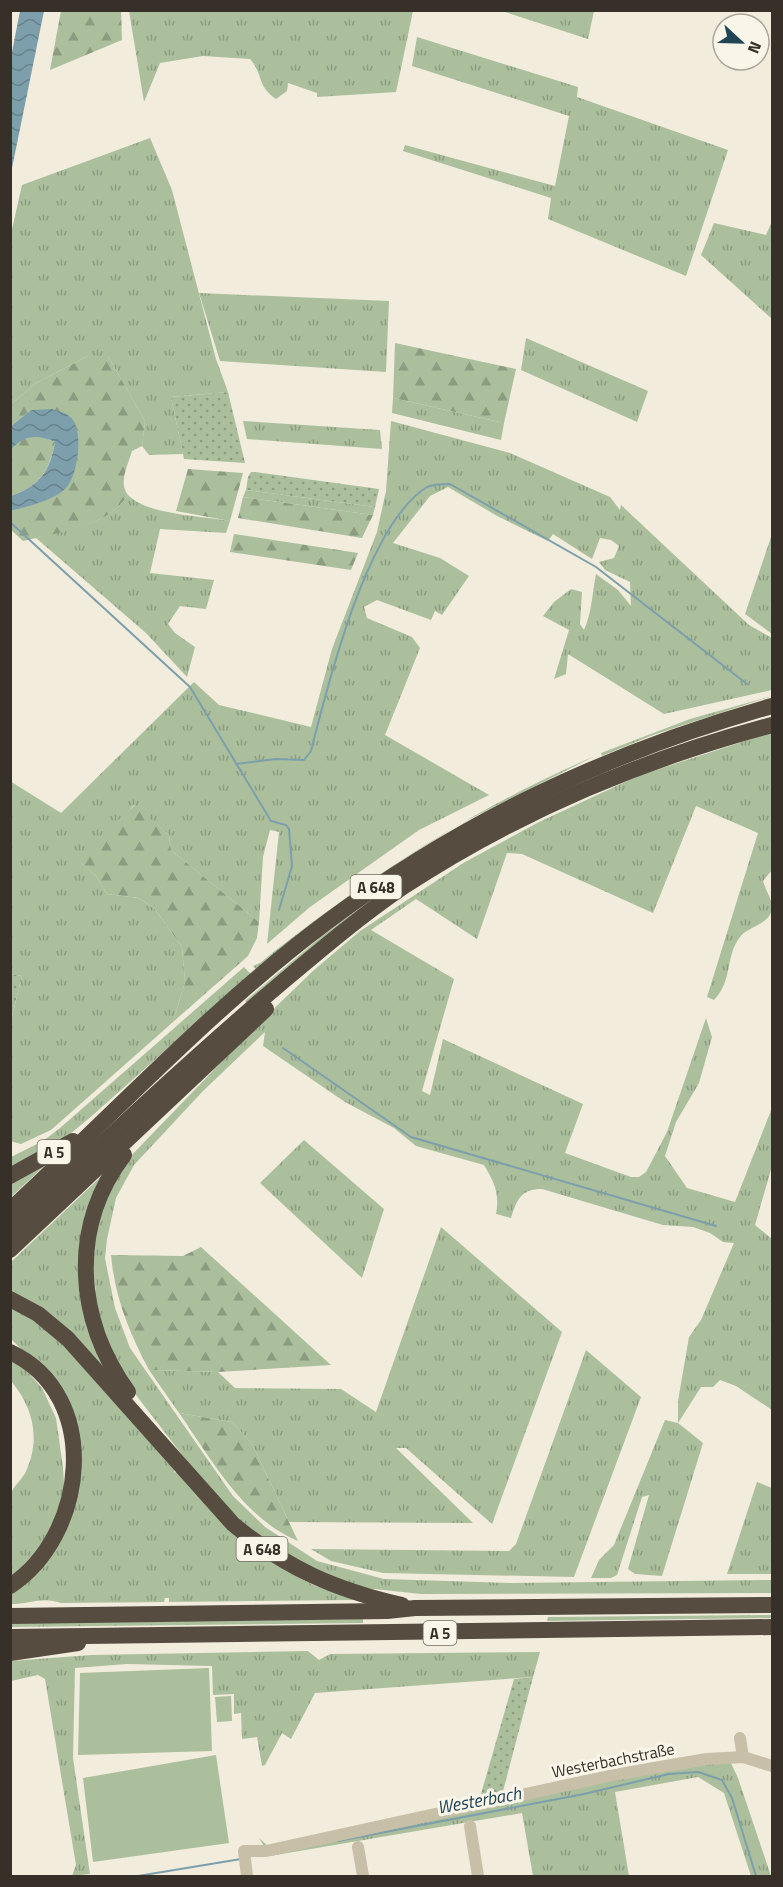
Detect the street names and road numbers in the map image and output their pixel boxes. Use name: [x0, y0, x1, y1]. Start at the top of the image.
road number: A 648: [350, 875, 401, 899]
road number: A 5: [38, 1140, 70, 1164]
road number: A 648: [236, 1537, 288, 1561]
road number: A 5: [424, 1621, 456, 1645]
street label: Westerbachstraße: [550, 1736, 676, 1784]

